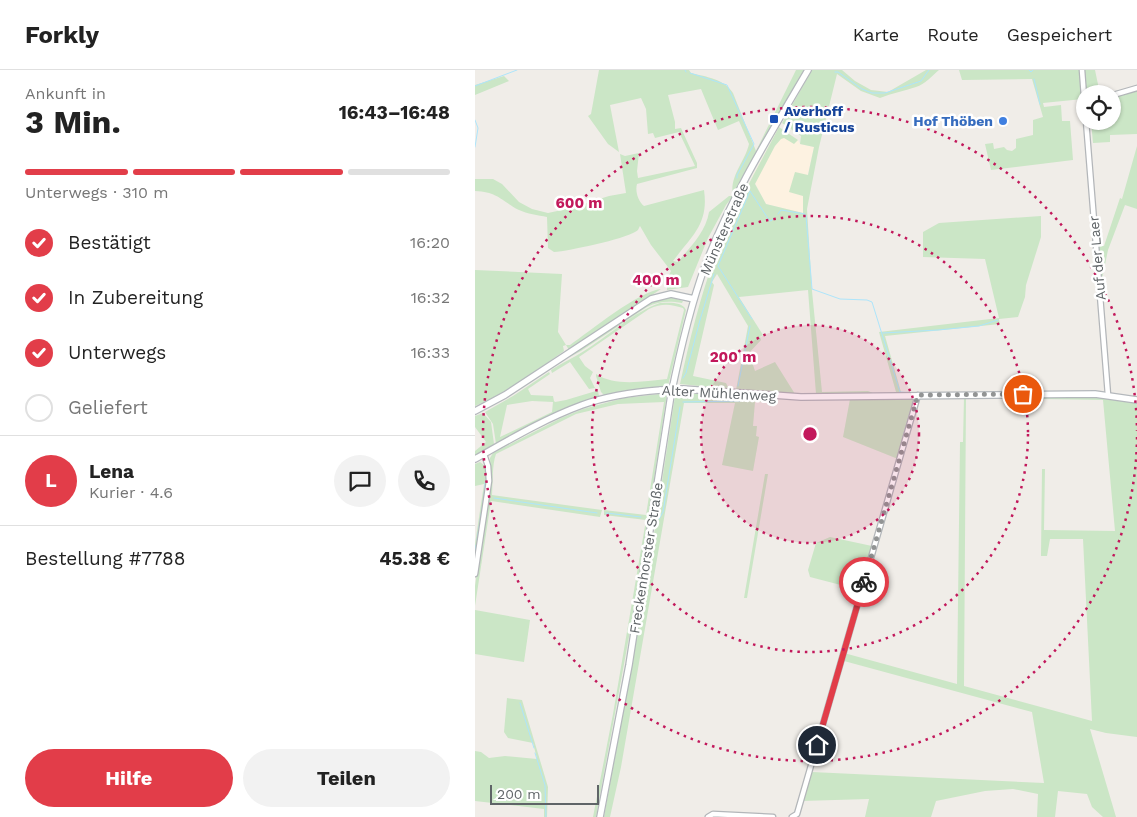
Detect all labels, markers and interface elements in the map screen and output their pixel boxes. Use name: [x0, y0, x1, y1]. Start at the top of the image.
text: Forkly: [25, 21, 99, 49]
text: Karte: [853, 24, 899, 45]
text: Route: [927, 24, 979, 45]
text: Gespeichert: [1007, 24, 1112, 45]
text: Ankunft in: [25, 84, 106, 103]
map controls: [1076, 85, 1121, 130]
button: locate: [1076, 85, 1121, 130]
text: 16:43–16:48: [339, 101, 450, 124]
text: 3 Min.: [25, 103, 121, 141]
place label: Averhoff / Rusticus: [784, 103, 855, 135]
marker: Averhoff / Rusticus: [768, 113, 780, 125]
place label: Hof Thöben: [913, 113, 993, 129]
marker: Hof Thöben: [997, 115, 1009, 127]
street label: Münsterstraße: [696, 180, 752, 278]
text: Unterwegs · 310 m: [25, 183, 169, 202]
text: 600 m: [556, 194, 602, 212]
street label: Auf der Laer: [1085, 215, 1109, 301]
icon: check: [25, 229, 53, 257]
text: Bestätigt: [68, 231, 151, 254]
text: 16:20: [410, 233, 450, 252]
text: 400 m: [632, 271, 680, 289]
icon: check: [25, 284, 53, 312]
text: In Zubereitung: [68, 286, 203, 309]
text: 16:32: [411, 288, 450, 307]
icon: check: [25, 339, 53, 367]
text: Unterwegs: [68, 341, 166, 364]
text: 16:33: [411, 343, 450, 362]
text: 200 m: [710, 348, 756, 366]
pin: [1002, 373, 1044, 415]
icon: bag: [1009, 380, 1037, 408]
street label: Alter Mühlenweg: [661, 382, 777, 404]
text: Geliefert: [68, 396, 148, 419]
centre of rings: [801, 425, 819, 443]
button: chat: [334, 455, 386, 507]
button: phone: [398, 455, 450, 507]
text: Lena: [89, 460, 134, 483]
text: L: [45, 469, 57, 492]
street label: Freckenhorster Straße: [626, 481, 666, 635]
text: Kurier · 4.6: [89, 483, 173, 502]
text: Bestellung #7788: [25, 547, 186, 570]
text: 45.38 €: [379, 547, 450, 570]
courier: [839, 557, 889, 607]
icon: bike: [850, 568, 878, 596]
pin: [796, 724, 838, 766]
icon: home: [803, 731, 831, 759]
button: Hilfe: [25, 749, 233, 807]
button: Teilen: [243, 749, 450, 807]
scale bar: [490, 782, 599, 805]
text: 200 m: [497, 786, 541, 802]

